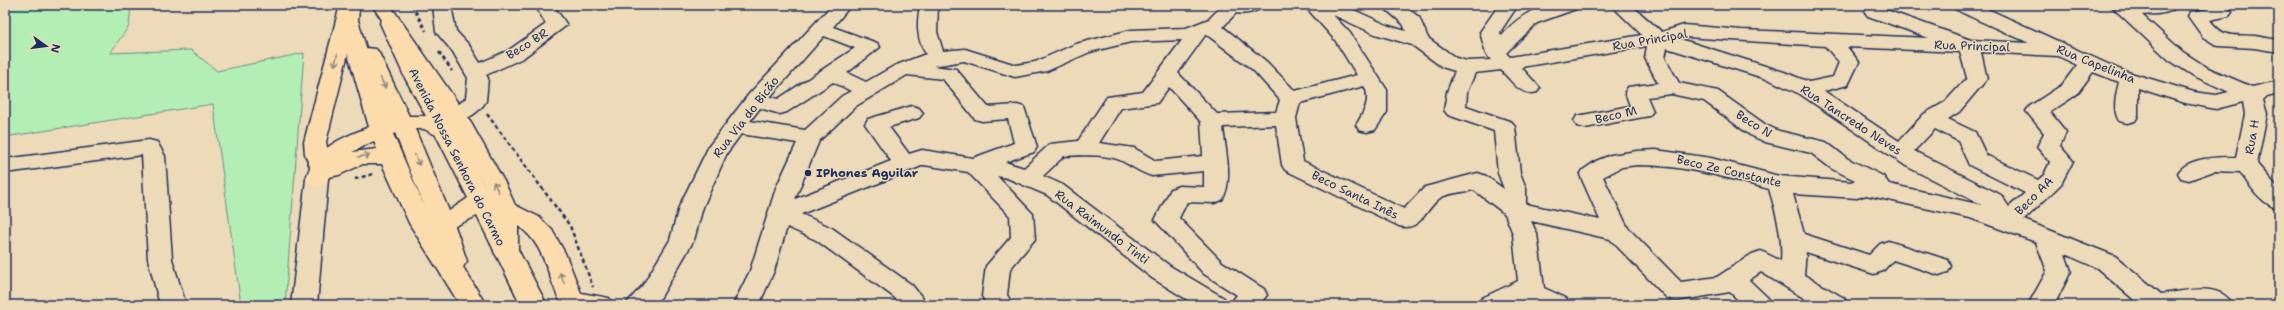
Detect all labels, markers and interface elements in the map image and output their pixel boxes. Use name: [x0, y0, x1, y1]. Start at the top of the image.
street label: Beco BR: [503, 25, 551, 63]
street label: Rua Principal: [1611, 25, 1689, 54]
north arrow: [26, 26, 66, 66]
street label: Rua Principal: [1934, 37, 2011, 55]
street label: Rua Capelinha: [2054, 41, 2138, 87]
text: N: [47, 42, 64, 55]
one-way arrow: [332, 54, 340, 67]
street label: Avenida Nossa Senhora do Carmo: [405, 65, 509, 249]
street label: Rua Via do Bicão: [709, 73, 783, 161]
one-way arrow: [380, 76, 387, 88]
street label: Rua Tancredo Neves: [1797, 81, 1905, 159]
street label: Beco M: [1594, 102, 1639, 128]
street label: Beco N: [1733, 107, 1775, 141]
street label: Rua H: [2241, 118, 2263, 156]
street label: Beco Ze Constante: [1675, 151, 1783, 191]
one-way arrow: [357, 152, 370, 160]
one-way arrow: [414, 153, 421, 165]
place label: IPhones Aguilar: [816, 165, 919, 181]
street label: Beco Santa Inês: [1309, 167, 1401, 223]
marker: IPhones Aguilar: [803, 168, 813, 178]
street label: Beco AA: [2011, 173, 2057, 219]
one-way arrow: [492, 181, 499, 193]
street label: Rua Raimundo Tinti: [1052, 186, 1152, 268]
one-way arrow: [558, 273, 565, 285]

